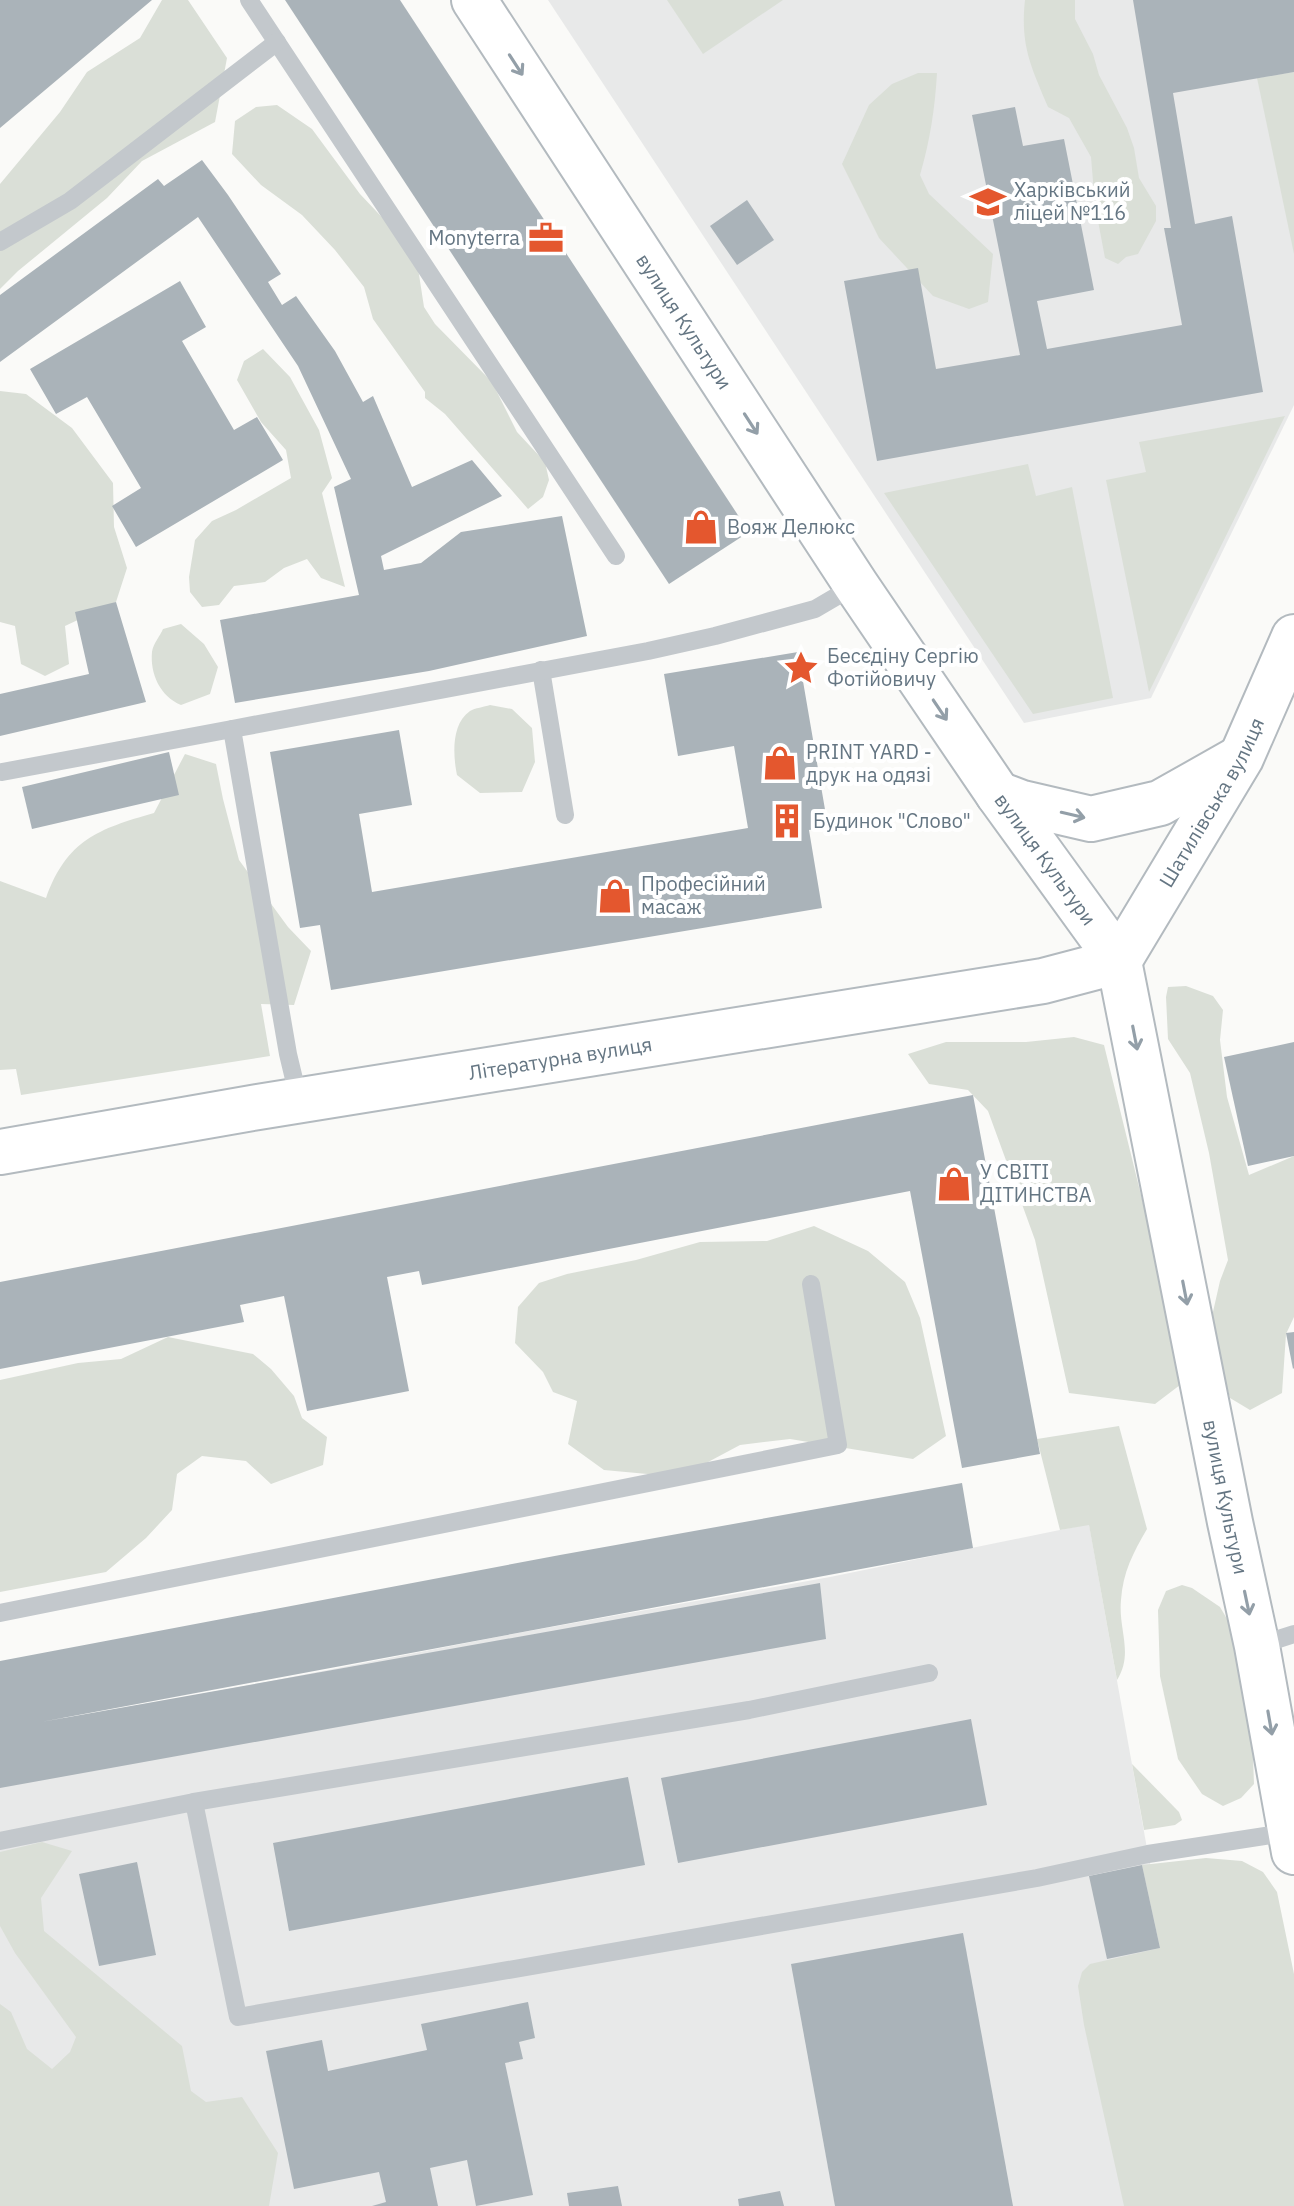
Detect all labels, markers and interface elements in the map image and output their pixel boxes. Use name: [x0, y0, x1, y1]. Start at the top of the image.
one-way arrow: [508, 54, 525, 76]
place label: Харківський ліцей №116: [1014, 176, 1130, 226]
school or university icon: Харківський ліцей №116: [969, 183, 1007, 221]
office icon: Monyterra: [527, 219, 565, 257]
place label: Monyterra: [428, 224, 520, 251]
street label: вулиця Культури: [630, 248, 739, 394]
one-way arrow: [742, 412, 759, 434]
shop icon: Вояж Делюкс: [682, 508, 720, 546]
place label: Вояж Делюкс: [727, 513, 855, 540]
place label: Бесєдіну Сергію Фотійовичу: [827, 642, 979, 692]
place icon: Бесєдіну Сергію Фотійовичу: [782, 649, 820, 687]
one-way arrow: [932, 699, 949, 721]
street label: Шатилівська вулиця: [1153, 713, 1270, 892]
place label: PRINT YARD - друк на одязі: [806, 738, 932, 788]
shop icon: PRINT YARD - друк на одязі: [761, 744, 799, 782]
street label: вулиця Культури: [989, 787, 1103, 931]
building icon: Будинок "Слово": [768, 802, 806, 840]
place label: Будинок "Слово": [813, 807, 971, 834]
one-way arrow: [1059, 808, 1085, 823]
place label: Професійний масаж: [641, 870, 766, 920]
shop icon: Професійний масаж: [596, 877, 634, 915]
one-way arrow: [1128, 1024, 1143, 1050]
street label: Літературна вулиця: [466, 1030, 654, 1086]
place label: У СВІТІ ДІТИНСТВА: [980, 1158, 1092, 1208]
shop icon: У СВІТІ ДІТИНСТВА: [935, 1165, 973, 1203]
one-way arrow: [1178, 1280, 1193, 1305]
street label: вулиця Культури: [1197, 1417, 1255, 1577]
one-way arrow: [1240, 1589, 1255, 1615]
one-way arrow: [1264, 1710, 1279, 1735]

